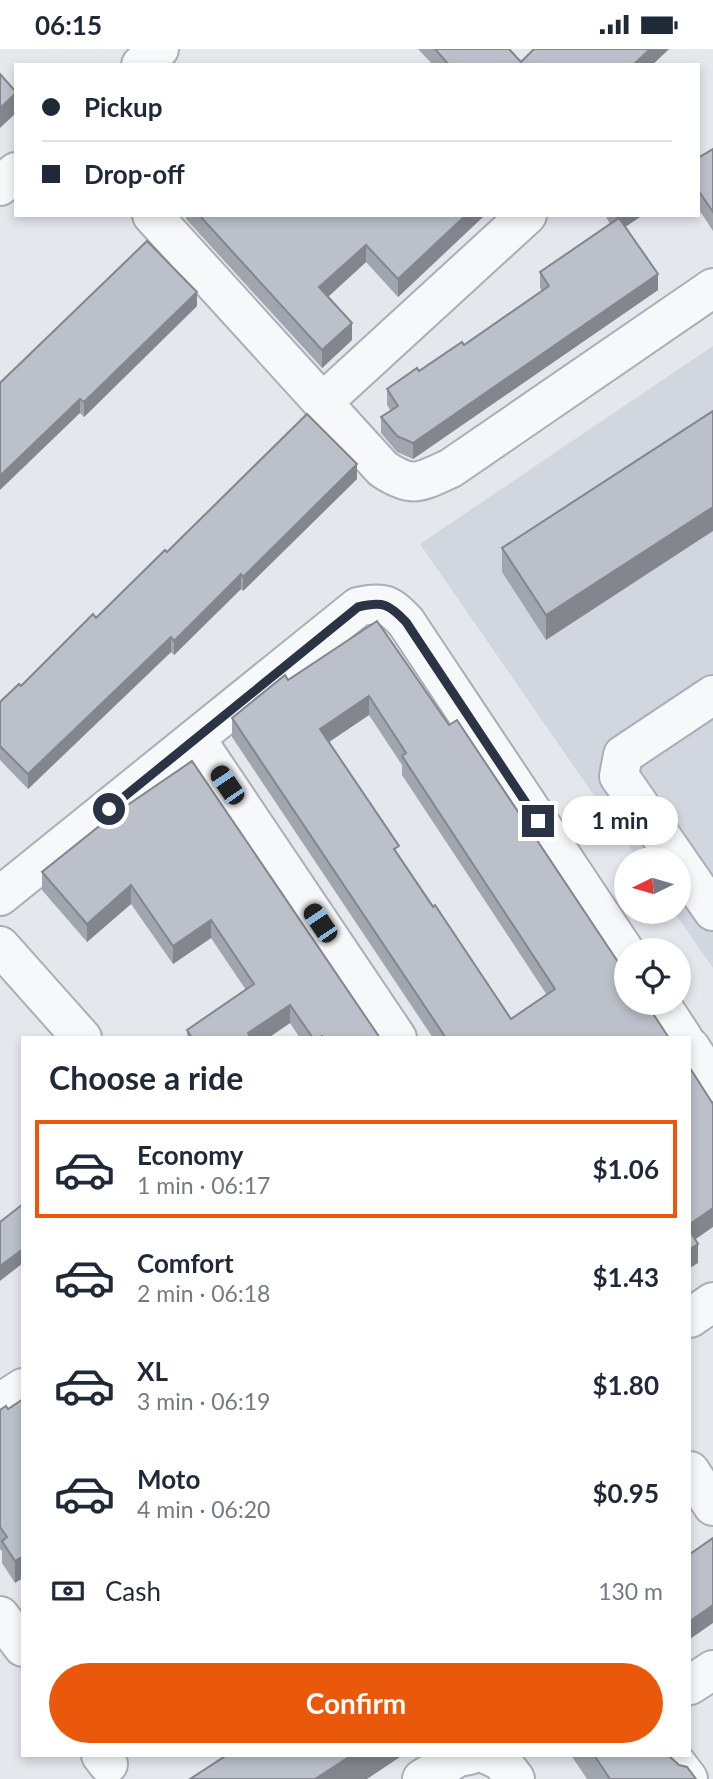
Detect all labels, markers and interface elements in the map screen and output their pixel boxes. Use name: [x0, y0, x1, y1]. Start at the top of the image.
text: 06:15: [35, 9, 102, 41]
text: Pickup: [84, 91, 163, 123]
text: Drop-off: [84, 158, 185, 190]
car: [207, 762, 248, 808]
route start: [93, 793, 125, 825]
callout: 1 min: [562, 797, 678, 845]
route end: [522, 805, 554, 837]
text: 1 min: [591, 806, 649, 834]
north arrow: [614, 847, 691, 924]
map controls: [614, 847, 691, 1015]
car: [300, 900, 341, 946]
button: locate: [614, 938, 691, 1015]
text: Choose a ride: [49, 1058, 243, 1097]
icon: car: [53, 1138, 116, 1201]
text: Economy: [137, 1139, 243, 1171]
text: $1.06: [593, 1153, 659, 1185]
text: 1 min · 06:17: [137, 1171, 270, 1199]
icon: car: [53, 1246, 116, 1309]
text: Comfort: [137, 1247, 234, 1279]
text: $1.43: [593, 1261, 659, 1293]
text: 2 min · 06:18: [137, 1279, 270, 1307]
icon: car: [53, 1354, 116, 1417]
text: XL: [137, 1355, 168, 1387]
text: $1.80: [593, 1369, 659, 1401]
text: 3 min · 06:19: [137, 1387, 270, 1415]
icon: car: [53, 1462, 116, 1525]
text: Moto: [137, 1463, 200, 1495]
text: $0.95: [593, 1477, 659, 1509]
text: 4 min · 06:20: [137, 1495, 270, 1523]
icon: cash: [49, 1572, 87, 1610]
text: Cash: [105, 1575, 161, 1607]
text: 130 m: [598, 1577, 663, 1605]
button: Confirm: [49, 1663, 663, 1743]

